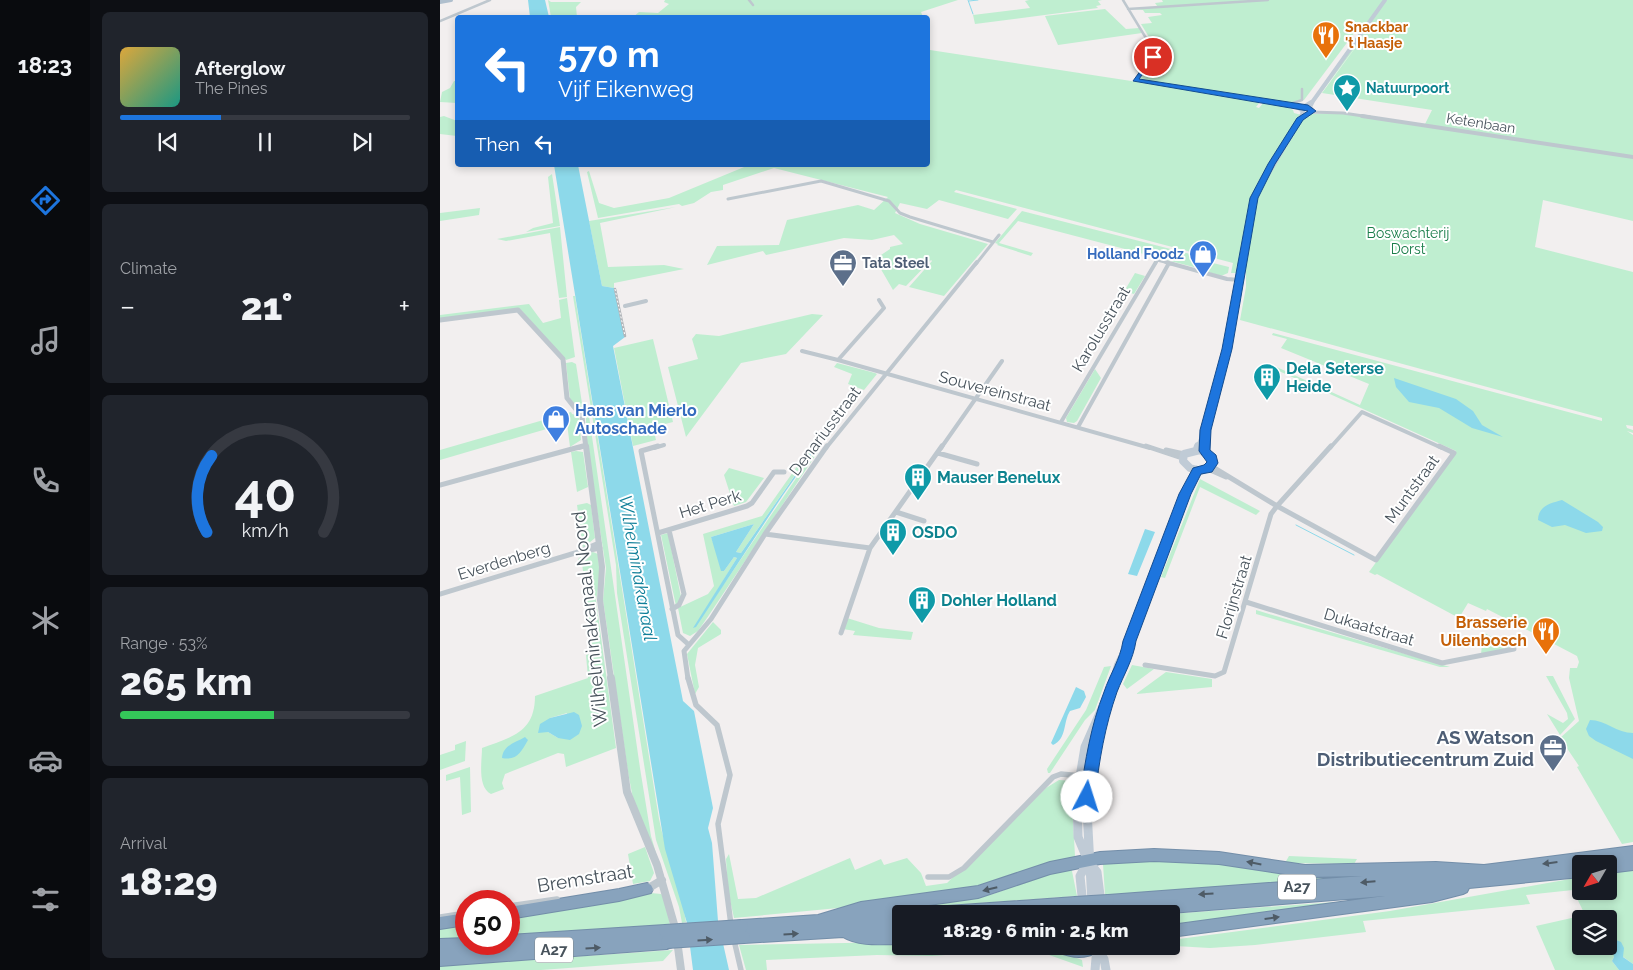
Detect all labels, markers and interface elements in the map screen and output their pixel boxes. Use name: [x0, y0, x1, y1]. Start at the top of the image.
place label: Snackbar 't Haasje: [1345, 19, 1409, 51]
restaurant icon: Snackbar 't Haasje: [1311, 20, 1341, 59]
text: 570 m: [558, 34, 660, 75]
icon: left: [475, 35, 540, 100]
pin: [1132, 36, 1174, 78]
icon: arrive: [1139, 43, 1167, 71]
text: 18:23: [18, 52, 72, 78]
text: Afterglow: [195, 57, 285, 79]
place icon: Natuurpoort: [1332, 73, 1362, 112]
text: Vijf Eikenweg: [558, 76, 694, 102]
text: The Pines: [195, 79, 267, 98]
place label: Natuurpoort: [1366, 80, 1450, 96]
street label: Ketenbaan: [1445, 110, 1517, 136]
icon: previous: [154, 128, 182, 156]
icon: pause: [251, 128, 279, 156]
icon: next: [348, 128, 376, 156]
icon: left: [530, 130, 558, 158]
text: Then: [475, 133, 520, 155]
icon: directions: [28, 183, 63, 218]
park label: Boswachterij Dorst: [1367, 225, 1449, 257]
shop icon: Holland Foodz: [1188, 239, 1218, 278]
place label: Holland Foodz: [1087, 246, 1184, 262]
office icon: Tata Steel: [828, 248, 858, 287]
place label: Tata Steel: [862, 255, 930, 271]
text: Climate: [120, 259, 177, 278]
street label: Karolusstraat: [1068, 282, 1134, 375]
text: 21°: [241, 284, 293, 329]
text: −: [120, 290, 135, 323]
text: +: [398, 290, 410, 323]
icon: music: [28, 323, 63, 358]
place label: Dela Seterse Heide: [1286, 359, 1384, 396]
building icon: Dela Seterse Heide: [1252, 362, 1282, 401]
street label: Souvereinstraat: [937, 367, 1054, 415]
street label: Denariusstraat: [785, 382, 865, 479]
place label: Hans van Mierlo Autoschade: [575, 401, 697, 438]
shop icon: Hans van Mierlo Autoschade: [541, 404, 571, 443]
street label: Muntstraat: [1381, 451, 1443, 527]
text: 40: [234, 462, 296, 523]
building icon: Mauser Benelux: [903, 462, 933, 501]
icon: phone: [28, 463, 63, 498]
place label: Mauser Benelux: [937, 468, 1061, 487]
street label: Het Perk: [677, 485, 744, 522]
water label: Wilhelminakanaal: [615, 493, 661, 643]
street label: Wilhelminakanaal Noord: [567, 510, 611, 728]
building icon: OSDO: [878, 517, 908, 556]
text: km/h: [241, 520, 289, 541]
place label: OSDO: [912, 523, 957, 542]
street label: Everdenberg: [455, 538, 553, 584]
street label: Florijnstraat: [1212, 552, 1256, 641]
building icon: Dohler Holland: [907, 585, 937, 624]
place label: Dohler Holland: [941, 591, 1057, 610]
icon: climate: [28, 603, 63, 638]
street label: Dukaatstraat: [1321, 604, 1417, 650]
place label: Brasserie Uilenbosch: [1440, 613, 1527, 650]
restaurant icon: Brasserie Uilenbosch: [1531, 616, 1561, 655]
text: Range · 53%: [120, 634, 208, 653]
text: 265 km: [120, 659, 252, 704]
place label: AS Watson Distributiecentrum Zuid: [1317, 726, 1534, 770]
office icon: AS Watson Distributiecentrum Zuid: [1538, 733, 1568, 772]
icon: car: [28, 743, 63, 778]
position arrow: [1060, 770, 1112, 822]
text: Arrival: [120, 834, 167, 853]
north arrow: [1572, 855, 1618, 900]
map controls: [1572, 855, 1617, 955]
text: 18:29: [120, 859, 218, 904]
street label: Bremstraat: [535, 859, 635, 896]
one-way arrow: [1247, 859, 1262, 867]
one-way arrow: [1542, 859, 1558, 867]
road number: A27: [1278, 874, 1316, 900]
one-way arrow: [1360, 878, 1376, 886]
icon: filters: [28, 882, 63, 917]
one-way arrow: [982, 885, 997, 893]
speed limit sign: 50: [455, 890, 520, 955]
one-way arrow: [1198, 890, 1214, 898]
button: layers: [1572, 910, 1617, 955]
one-way arrow: [1264, 913, 1280, 921]
text: 18:29 · 6 min · 2.5 km: [943, 919, 1129, 941]
one-way arrow: [783, 929, 799, 937]
one-way arrow: [698, 935, 714, 943]
road number: A27: [535, 938, 573, 962]
one-way arrow: [586, 943, 602, 951]

